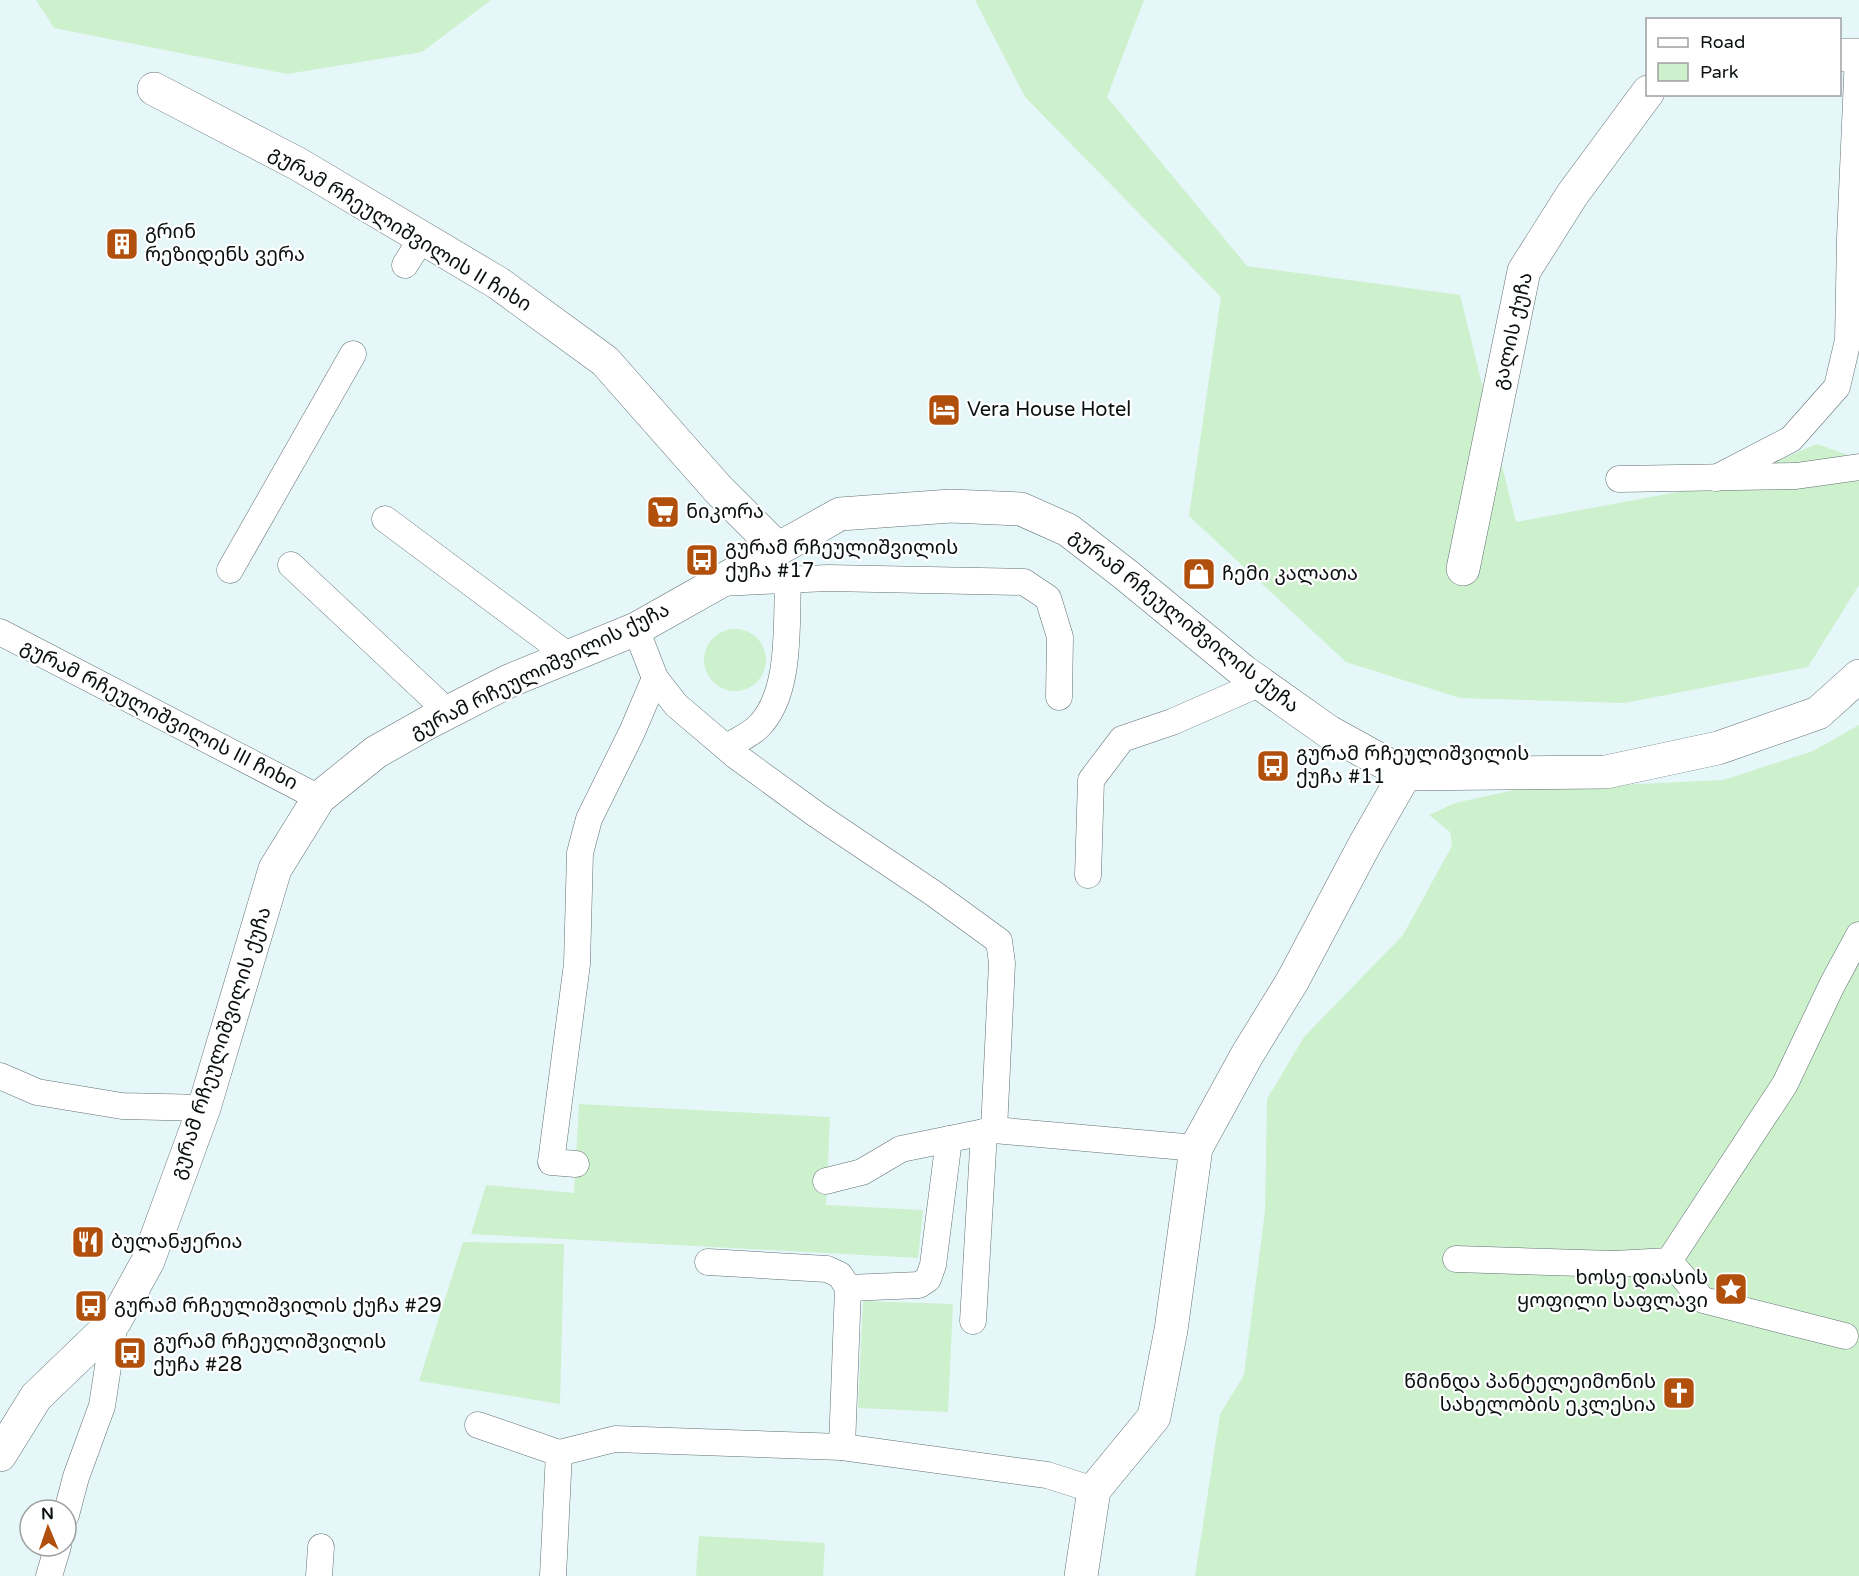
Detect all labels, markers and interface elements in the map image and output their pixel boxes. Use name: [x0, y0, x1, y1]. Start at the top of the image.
legend: [1646, 18, 1841, 96]
text: Road: [1700, 31, 1745, 53]
text: Park: [1700, 61, 1739, 83]
street label: გურამ რჩეულიშვილის II ჩიხი: [264, 141, 536, 317]
place label: გრინ რეზიდენს ვერა: [145, 220, 305, 267]
building icon: გრინ რეზიდენს ვერა: [104, 226, 140, 262]
street label: გალის ქუჩა: [1488, 270, 1538, 392]
hotel icon: Vera House Hotel: [926, 392, 962, 428]
place label: Vera House Hotel: [967, 398, 1131, 422]
supermarket icon: ნიკორა: [645, 494, 681, 530]
place label: ნიკორა: [686, 500, 764, 524]
street label: გურამ რჩეულიშვილის ქუჩა: [1064, 524, 1304, 718]
place label: გურამ რჩეულიშვილის ქუჩა #17: [725, 536, 958, 583]
bus stop icon: გურამ რჩეულიშვილის ქუჩა #17: [684, 542, 720, 578]
shop icon: ჩემი კალათა: [1181, 556, 1217, 592]
place label: ჩემი კალათა: [1222, 562, 1358, 586]
street label: გურამ რჩეულიშვილის ქუჩა: [407, 598, 673, 744]
street label: გურამ რჩეულიშვილის III ჩიხი: [16, 634, 302, 796]
place label: გურამ რჩეულიშვილის ქუჩა #11: [1296, 742, 1529, 789]
bus stop icon: გურამ რჩეულიშვილის ქუჩა #11: [1255, 748, 1291, 784]
street label: გურამ რჩეულიშვილის ქუჩა: [166, 904, 276, 1182]
restaurant icon: ბულანჟერია: [70, 1224, 106, 1260]
place label: ბულანჟერია: [111, 1230, 243, 1254]
place label: ხოსე დიასის ყოფილი საფლავი: [1517, 1266, 1708, 1313]
place icon: ხოსე დიასის ყოფილი საფლავი: [1713, 1271, 1749, 1307]
bus stop icon: გურამ რჩეულიშვილის ქუჩა #29: [73, 1288, 109, 1324]
place label: გურამ რჩეულიშვილის ქუჩა #29: [114, 1294, 442, 1318]
place label: გურამ რჩეულიშვილის ქუჩა #28: [153, 1330, 386, 1377]
bus stop icon: გურამ რჩეულიშვილის ქუჩა #28: [112, 1335, 148, 1371]
place label: წმინდა პანტელეიმონის სახელობის ეკლესია: [1404, 1370, 1656, 1417]
church icon: წმინდა პანტელეიმონის სახელობის ეკლესია: [1661, 1375, 1697, 1411]
north arrow: [18, 1498, 78, 1558]
text: N: [41, 1504, 54, 1524]

